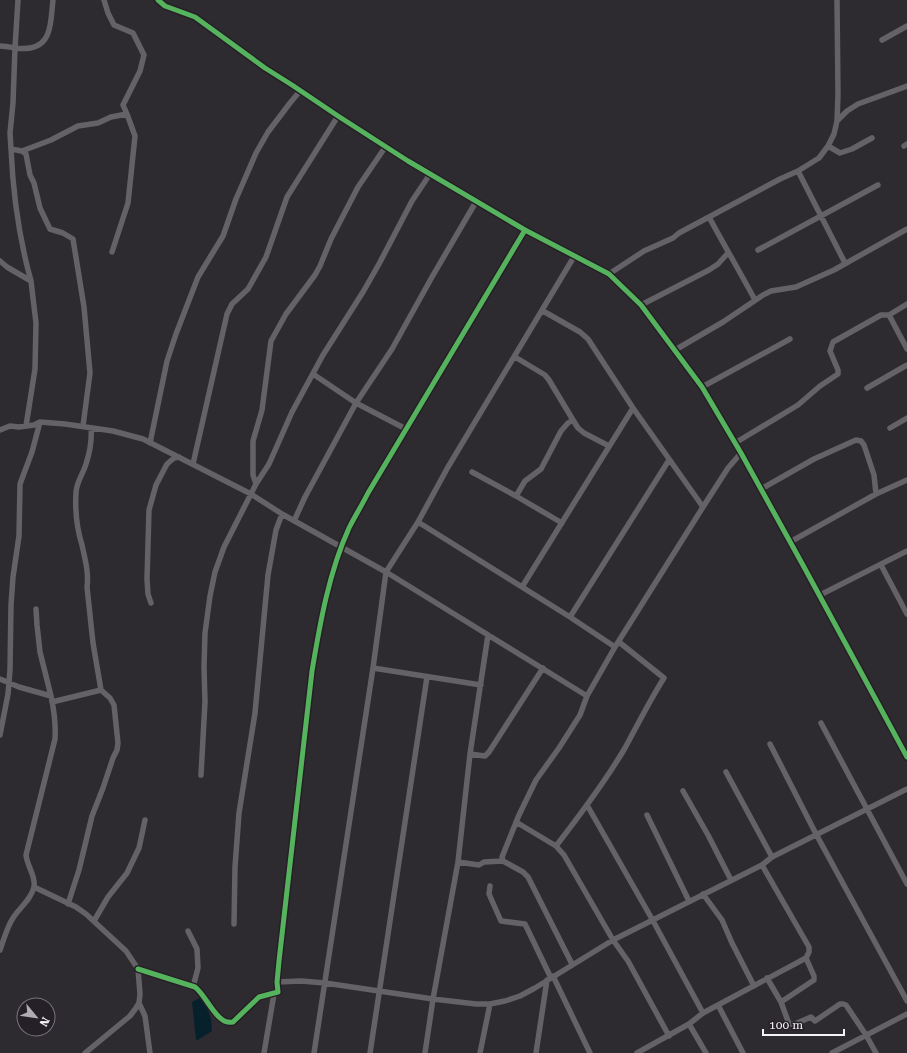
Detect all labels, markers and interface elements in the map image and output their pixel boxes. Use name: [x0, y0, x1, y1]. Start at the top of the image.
north arrow: [16, 997, 56, 1037]
scale bar: [763, 1011, 844, 1037]
text: N: [36, 1015, 52, 1029]
text: 100 m: [769, 1018, 803, 1032]

